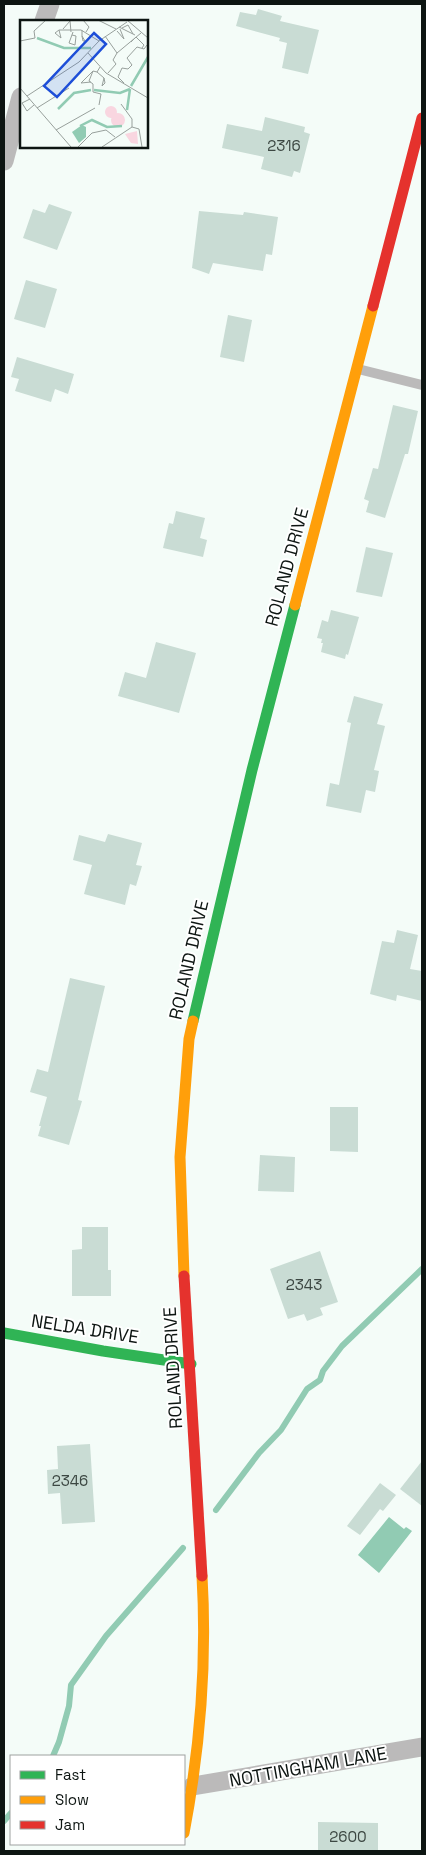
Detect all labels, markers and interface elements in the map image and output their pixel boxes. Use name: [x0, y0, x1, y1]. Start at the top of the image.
inset map: [20, 20, 148, 148]
house number: 2316: [267, 136, 301, 155]
street label: ROLAND DRIVE: [260, 505, 313, 629]
street label: ROLAND DRIVE: [164, 898, 213, 1022]
house number: 2343: [286, 1275, 322, 1294]
street label: ROLAND DRIVE: [158, 1306, 187, 1430]
street label: NELDA DRIVE: [30, 1309, 140, 1348]
house number: 2346: [52, 1471, 88, 1490]
street label: NOTTINGHAM LANE: [227, 1741, 388, 1792]
legend: [10, 1755, 185, 1845]
text: Fast: [55, 1765, 86, 1784]
text: Slow: [55, 1790, 89, 1809]
text: Jam: [55, 1815, 85, 1834]
house number: 2600: [329, 1827, 367, 1846]

